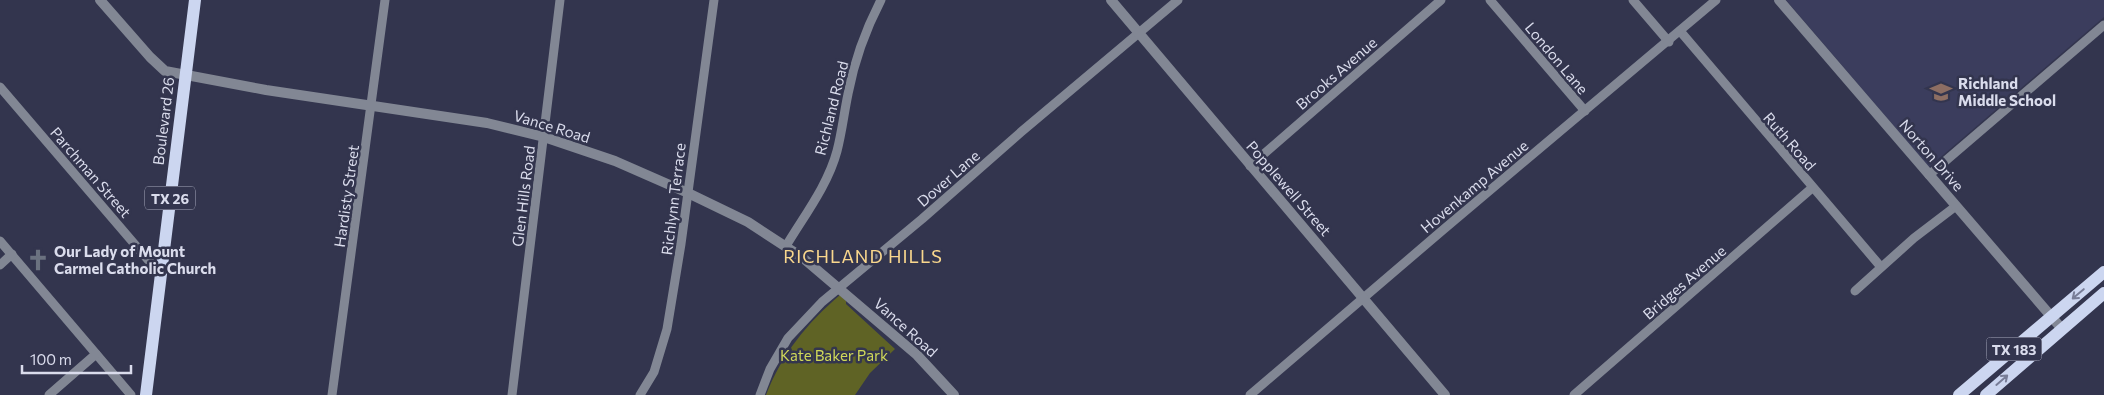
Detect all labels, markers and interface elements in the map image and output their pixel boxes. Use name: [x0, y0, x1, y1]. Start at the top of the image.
street label: London Lane: [1522, 18, 1592, 98]
street label: Brooks Avenue: [1292, 33, 1380, 113]
street label: Richland Road: [811, 59, 851, 157]
place label: Richland Middle School: [1958, 74, 2056, 109]
street label: Boulevard 26: [149, 76, 177, 166]
school or university icon: Richland Middle School: [1928, 79, 1954, 105]
street label: Vance Road: [512, 106, 592, 146]
street label: Ruth Road: [1760, 108, 1820, 174]
street label: Norton Drive: [1896, 116, 1968, 195]
street label: Parchman Street: [47, 123, 135, 221]
street label: Hovenkamp Avenue: [1417, 136, 1531, 236]
street label: Popplewell Street: [1243, 137, 1335, 239]
street label: Richlynn Terrace: [657, 142, 689, 256]
street label: Hardisty Street: [330, 144, 362, 248]
street label: Glen Hills Road: [508, 144, 538, 248]
street label: Dover Lane: [913, 146, 983, 210]
road number: TX 26: [145, 187, 195, 210]
street label: Bridges Avenue: [1639, 241, 1729, 323]
place label: Our Lady of Mount Carmel Catholic Church: [54, 242, 216, 277]
district label: RICHLAND HILLS: [783, 245, 943, 267]
church icon: Our Lady of Mount Carmel Catholic Church: [25, 247, 51, 273]
one-way arrow: [2071, 289, 2084, 300]
street label: Vance Road: [871, 294, 941, 360]
road number: TX 183: [1986, 338, 2042, 360]
scale bar: [22, 342, 131, 374]
park label: Kate Baker Park: [780, 346, 888, 364]
text: 100 m: [30, 350, 72, 368]
one-way arrow: [1996, 375, 2009, 386]

